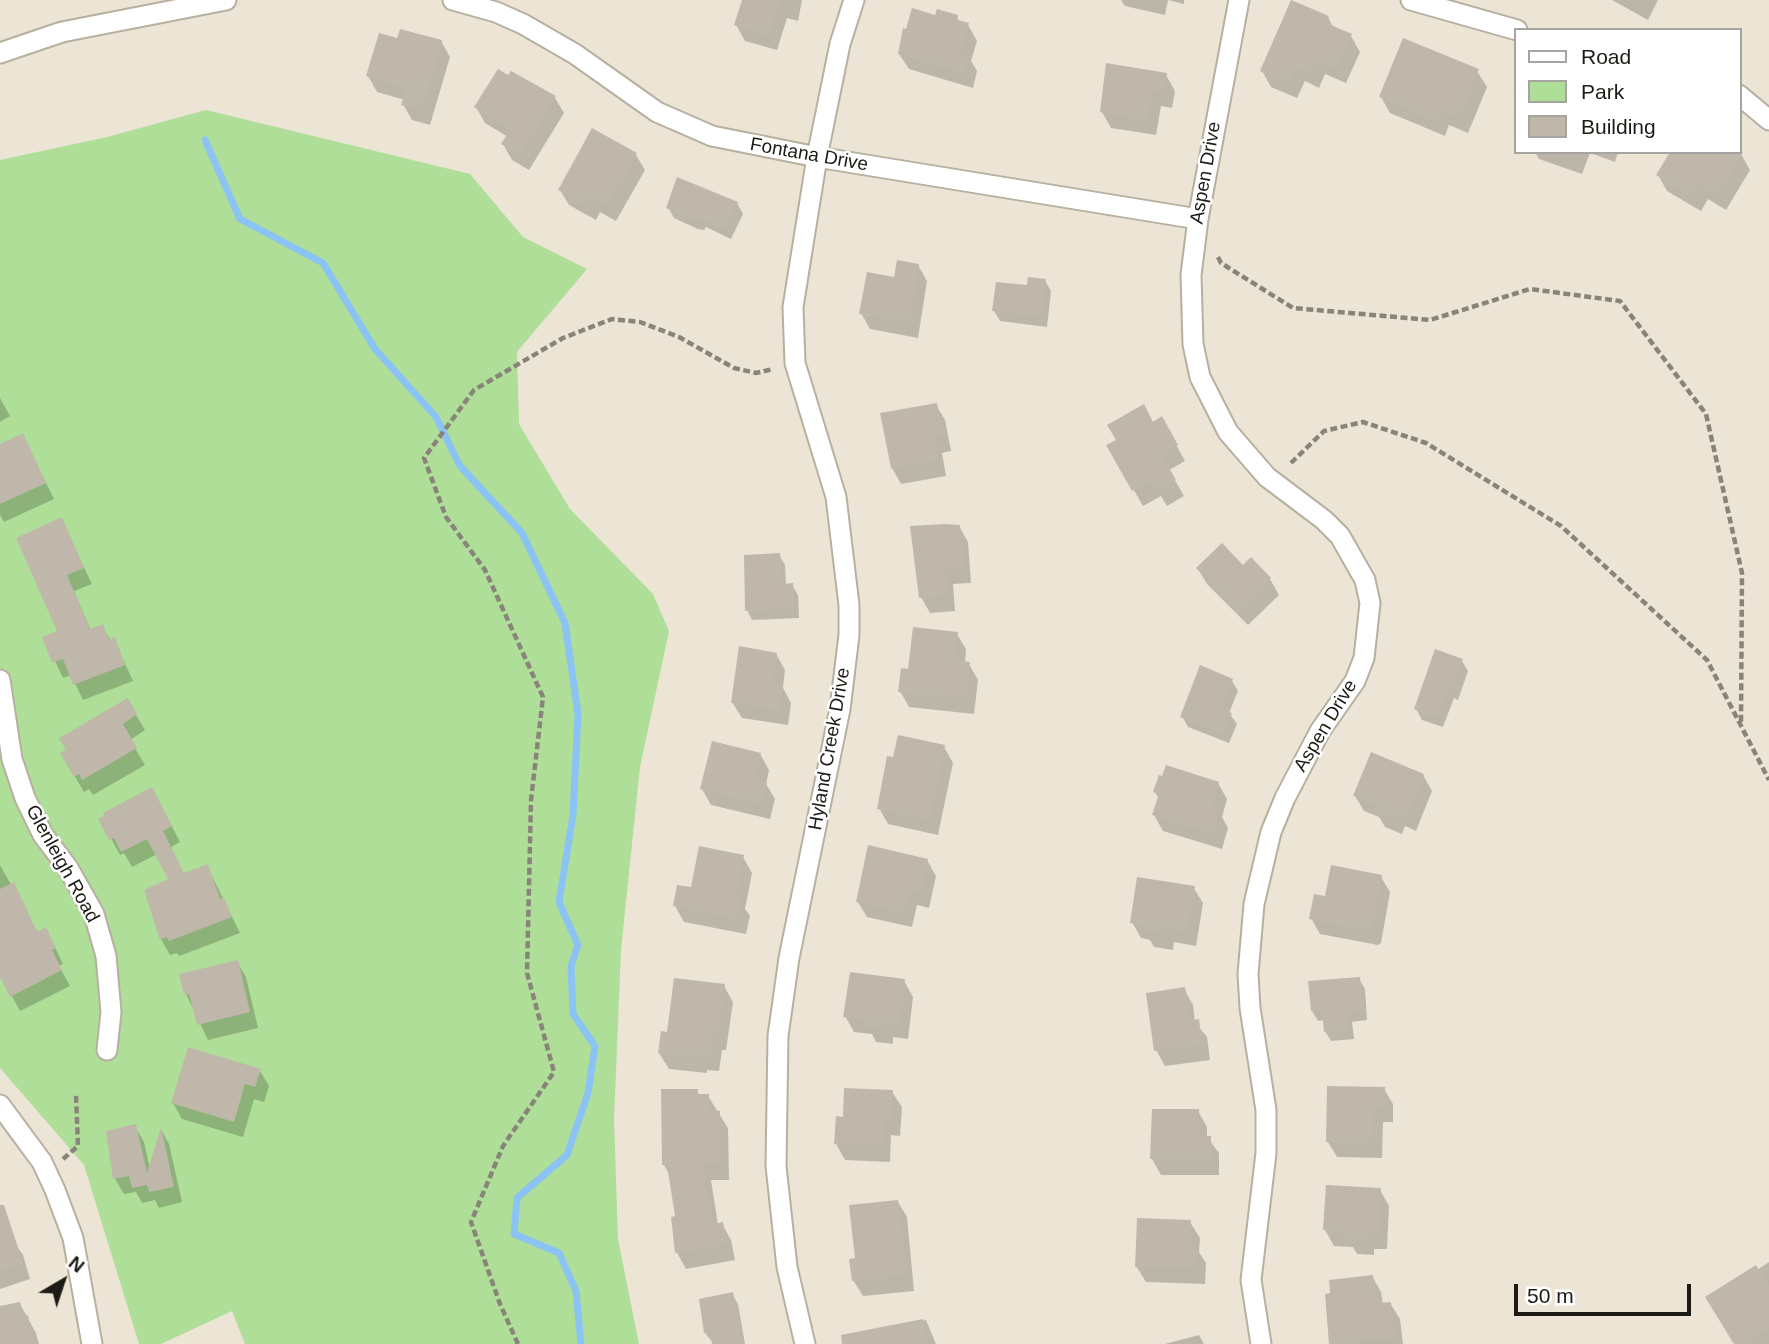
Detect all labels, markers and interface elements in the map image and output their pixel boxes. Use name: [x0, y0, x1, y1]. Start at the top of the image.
legend: [1514, 28, 1741, 154]
text: Road: [1581, 45, 1631, 68]
text: Park: [1581, 80, 1624, 103]
text: Building: [1581, 115, 1656, 138]
street label: Aspen Drive: [1186, 120, 1226, 226]
street label: Fontana Drive: [748, 133, 870, 177]
street label: Hyland Creek Drive: [804, 666, 856, 832]
street label: Aspen Drive: [1290, 676, 1362, 776]
street label: Glenleigh Road: [20, 801, 104, 927]
north arrow: [28, 1246, 98, 1316]
text: N: [65, 1252, 88, 1277]
scale bar: [1517, 1270, 1694, 1314]
text: 50 m: [1527, 1284, 1574, 1307]

